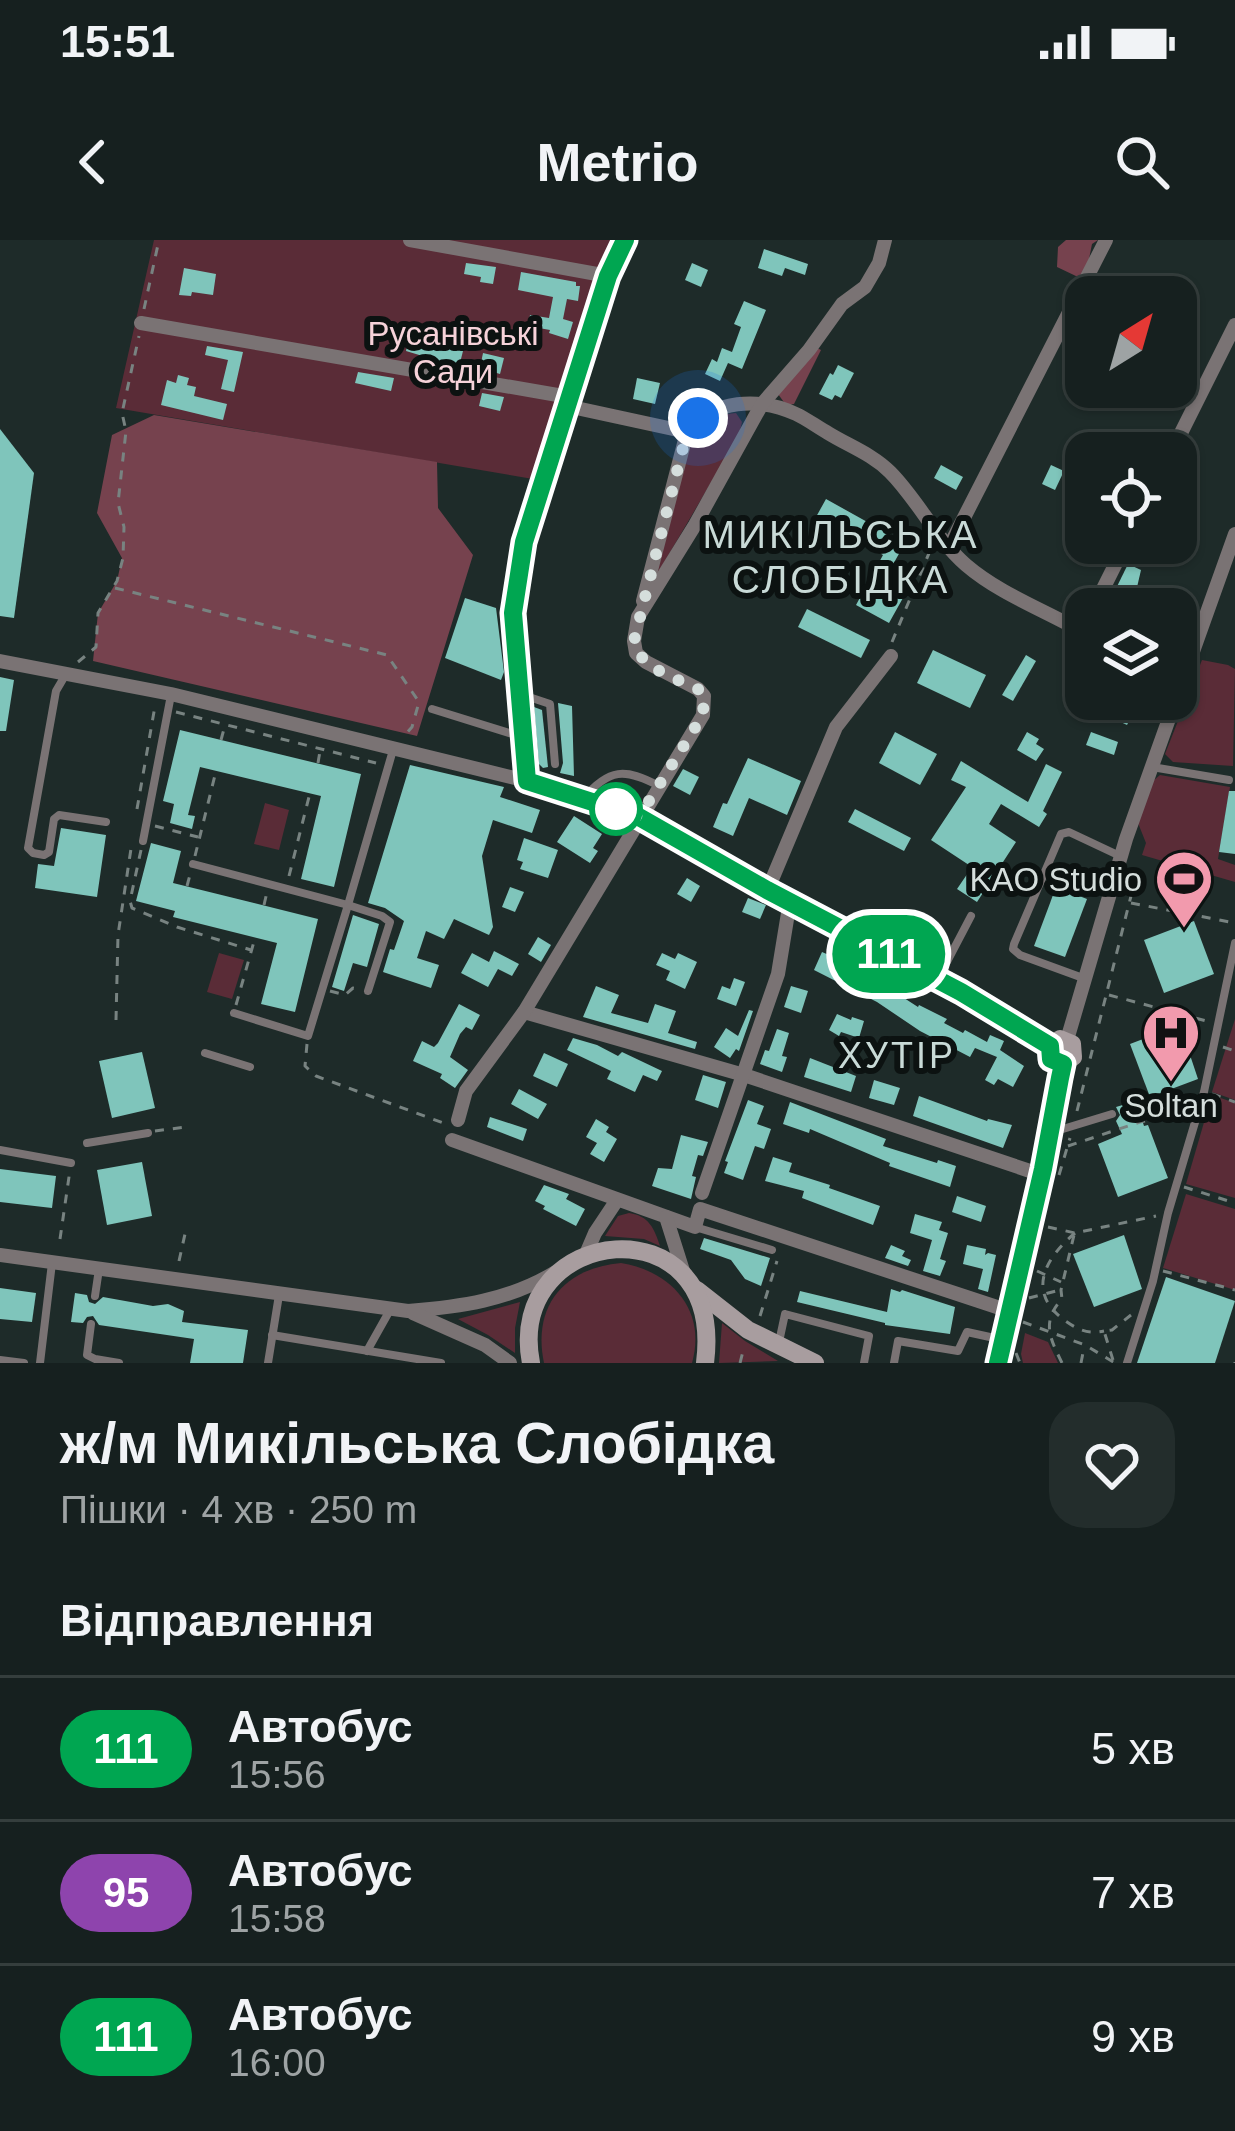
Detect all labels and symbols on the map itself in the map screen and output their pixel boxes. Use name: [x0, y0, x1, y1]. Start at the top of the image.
north arrow: [1065, 276, 1197, 408]
park label: Русанівські Сади: [367, 315, 539, 390]
your location: [668, 388, 728, 448]
district label: МИКІЛЬСЬКА СЛОБІДКА: [703, 513, 979, 601]
unlabelled marker: [591, 784, 641, 834]
sports icon: KAO Studio: [1153, 848, 1215, 930]
place label: KAO Studio: [970, 861, 1142, 898]
line badge: 111: [820, 915, 958, 993]
hospital icon: Soltan: [1140, 1002, 1202, 1084]
district label: ХУТІР: [838, 1035, 956, 1076]
place label: Soltan: [1124, 1087, 1218, 1124]

